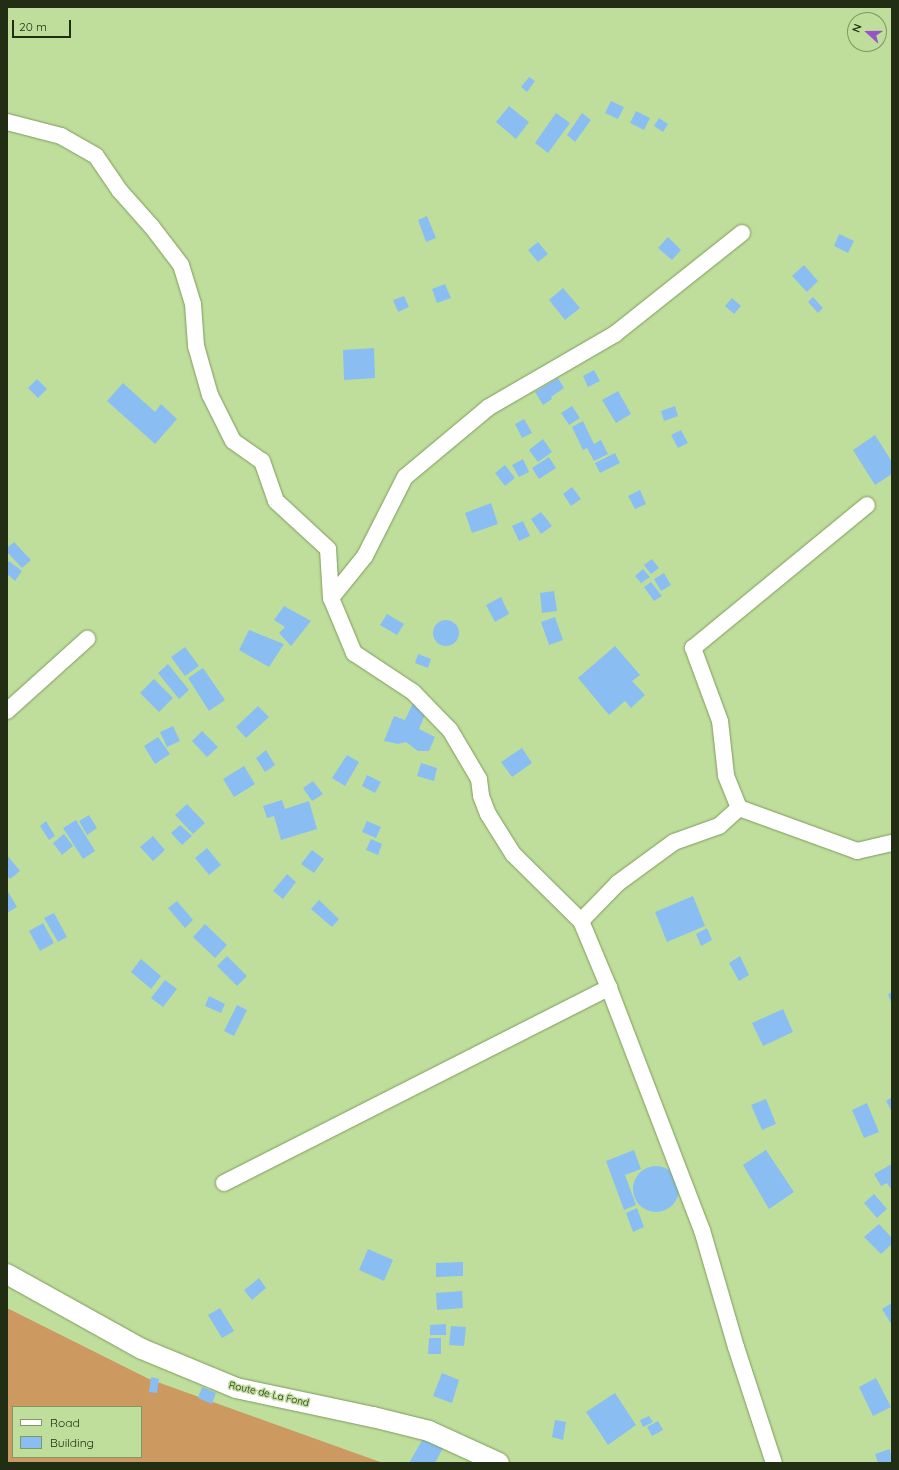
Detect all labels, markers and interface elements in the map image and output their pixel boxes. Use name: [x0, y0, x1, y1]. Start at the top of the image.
scale bar: [14, 12, 73, 38]
north arrow: [847, 12, 887, 52]
text: 20 m: [19, 19, 47, 34]
text: N: [849, 22, 865, 34]
street label: Route de La Fond: [228, 1379, 310, 1409]
legend: [12, 1406, 142, 1458]
text: Road: [50, 1415, 80, 1430]
text: Building: [50, 1435, 94, 1450]

